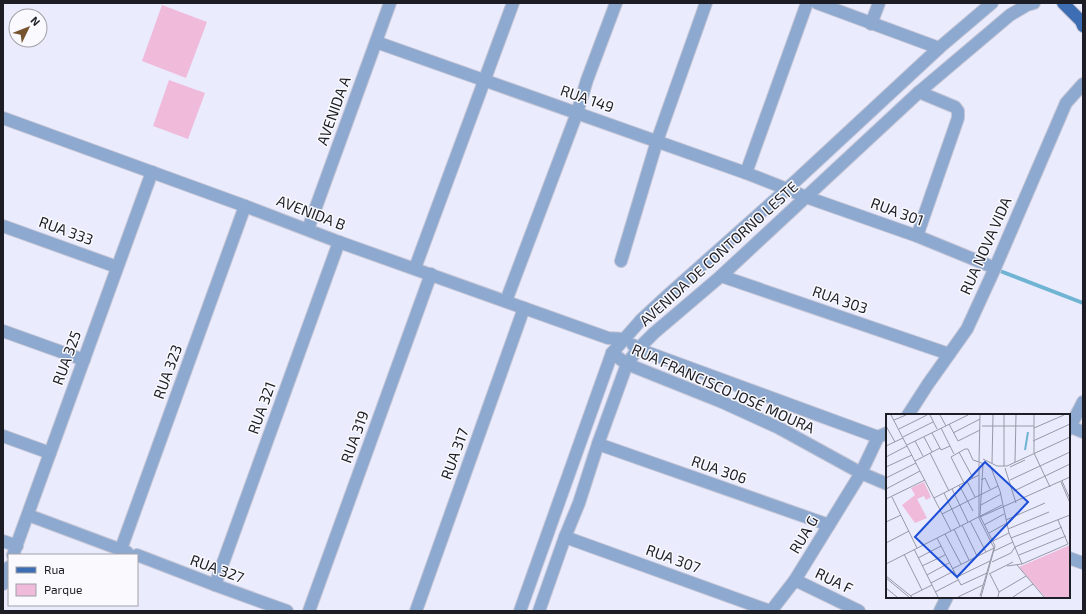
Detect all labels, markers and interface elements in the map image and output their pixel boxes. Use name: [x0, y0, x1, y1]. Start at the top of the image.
north arrow: [8, 8, 48, 48]
text: N: [28, 13, 43, 28]
street label: AVENIDA A: [312, 73, 354, 148]
street label: RUA 149: [558, 81, 616, 116]
street label: AVENIDA DE CONTORNO LESTE: [635, 177, 801, 329]
street label: AVENIDA B: [274, 191, 348, 233]
street label: RUA 301: [868, 193, 926, 229]
street label: RUA NOVA VIDA: [956, 193, 1015, 297]
street label: RUA 333: [37, 212, 96, 248]
street label: RUA 303: [810, 281, 870, 317]
street label: RUA 325: [48, 328, 84, 387]
street label: RUA FRANCISCO JOSÉ MOURA: [629, 340, 818, 437]
street label: RUA 323: [149, 342, 185, 401]
street label: RUA 321: [243, 379, 279, 436]
street label: RUA 319: [336, 408, 372, 465]
inset map: [886, 414, 1070, 598]
street label: RUA 317: [436, 425, 472, 482]
street label: RUA 306: [689, 451, 749, 487]
street label: RUA G: [785, 512, 821, 557]
street label: RUA 307: [644, 540, 703, 576]
street label: RUA 327: [188, 550, 247, 586]
legend: [8, 554, 138, 606]
text: Rua: [44, 562, 65, 576]
street label: RUA F: [813, 563, 856, 597]
text: Parque: [44, 582, 82, 596]

